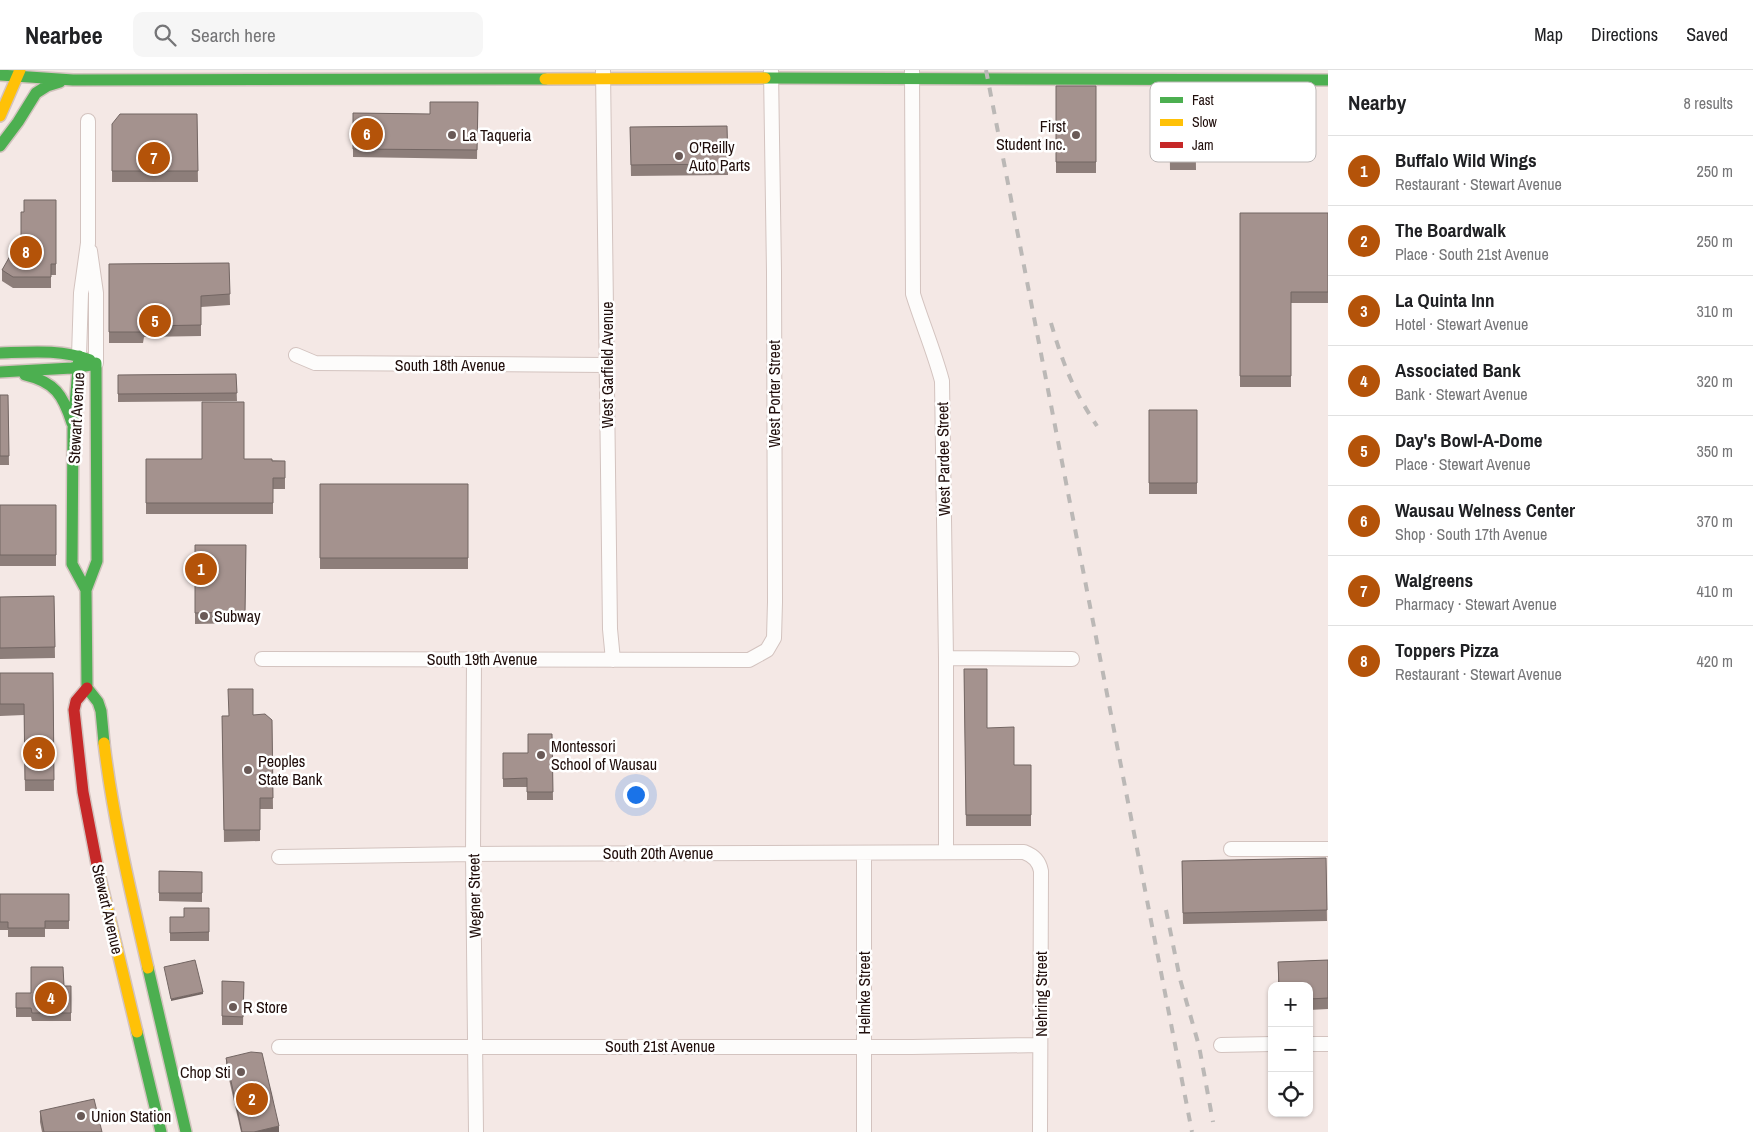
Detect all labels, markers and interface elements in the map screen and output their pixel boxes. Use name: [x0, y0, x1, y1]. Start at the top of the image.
search box: [133, 12, 483, 57]
text: Nearbee: [25, 19, 103, 51]
icon: search: [151, 21, 179, 49]
text: Search here: [191, 22, 276, 48]
text: Map: [1534, 22, 1563, 47]
text: Directions: [1591, 22, 1658, 47]
text: Saved: [1686, 22, 1728, 47]
legend: [1150, 82, 1316, 162]
text: Nearby: [1348, 88, 1406, 117]
text: Fast: [1192, 91, 1214, 109]
text: 8 results: [1683, 92, 1733, 114]
text: Slow: [1192, 113, 1218, 131]
pin: 6: [351, 115, 383, 153]
place label: First Student Inc.: [996, 115, 1066, 155]
place label: La Taqueria: [462, 124, 532, 146]
marker: La Taqueria: [446, 129, 458, 141]
marker: First Student Inc.: [1070, 129, 1082, 141]
place label: O'Reilly Auto Parts: [688, 136, 750, 176]
text: Jam: [1192, 136, 1214, 154]
pin: 7: [138, 139, 170, 177]
text: Buffalo Wild Wings: [1395, 147, 1537, 173]
marker: O'Reilly Auto Parts: [673, 150, 685, 162]
text: 1: [1360, 160, 1368, 182]
text: 250 m: [1697, 160, 1733, 182]
text: Restaurant · Stewart Avenue: [1395, 173, 1562, 195]
text: The Boardwalk: [1395, 217, 1506, 243]
text: 2: [1360, 230, 1368, 252]
text: 250 m: [1697, 230, 1733, 252]
pin: 8: [10, 233, 42, 271]
text: Place · South 21st Avenue: [1395, 243, 1549, 265]
text: La Quinta Inn: [1395, 287, 1495, 313]
text: 3: [1360, 300, 1368, 322]
text: 310 m: [1697, 300, 1733, 322]
street label: West Garfield Avenue: [596, 301, 618, 429]
pin: 5: [139, 302, 171, 340]
text: Hotel · Stewart Avenue: [1395, 313, 1528, 335]
street label: West Porter Street: [763, 340, 785, 448]
street label: South 18th Avenue: [395, 354, 505, 376]
text: Associated Bank: [1395, 357, 1521, 383]
text: 4: [1360, 370, 1368, 392]
text: 320 m: [1697, 370, 1733, 392]
street label: Stewart Avenue: [63, 372, 89, 464]
text: Bank · Stewart Avenue: [1395, 383, 1528, 405]
street label: West Pardee Street: [931, 401, 955, 516]
text: Day's Bowl-A-Dome: [1395, 427, 1542, 453]
text: 5: [1360, 440, 1368, 462]
text: 350 m: [1697, 440, 1733, 462]
text: Place · Stewart Avenue: [1395, 453, 1530, 475]
text: Wausau Welness Center: [1395, 497, 1575, 523]
text: 6: [1360, 510, 1368, 532]
text: 370 m: [1697, 510, 1733, 532]
text: Shop · South 17th Avenue: [1395, 523, 1547, 545]
pin: 1: [185, 550, 217, 588]
text: Walgreens: [1395, 567, 1473, 593]
text: 7: [1360, 580, 1368, 602]
text: 410 m: [1697, 580, 1733, 602]
text: Pharmacy · Stewart Avenue: [1395, 593, 1557, 615]
place label: Subway: [214, 605, 261, 627]
marker: Subway: [198, 610, 210, 622]
text: Toppers Pizza: [1395, 637, 1499, 663]
street label: South 19th Avenue: [427, 648, 537, 670]
text: 8: [1360, 650, 1368, 672]
text: 420 m: [1697, 650, 1733, 672]
text: Restaurant · Stewart Avenue: [1395, 663, 1562, 685]
pin: 3: [23, 734, 55, 772]
place label: Montessori School of Wausau: [551, 735, 657, 775]
marker: Montessori School of Wausau: [535, 749, 547, 761]
place label: Peoples State Bank: [258, 750, 323, 790]
marker: Peoples State Bank: [242, 764, 254, 776]
your location: [623, 782, 649, 808]
street label: South 20th Avenue: [603, 842, 713, 864]
street label: Wegner Street: [462, 853, 486, 938]
street label: Stewart Avenue: [87, 862, 129, 956]
street label: Helmke Street: [853, 951, 875, 1035]
street label: Nehring Street: [1030, 951, 1052, 1037]
pin: 4: [35, 979, 67, 1017]
map controls: [1268, 982, 1313, 1117]
button: +: [1268, 982, 1313, 1027]
place label: R Store: [243, 996, 287, 1018]
marker: R Store: [227, 1001, 239, 1013]
button: −: [1268, 1027, 1313, 1072]
street label: South 21st Avenue: [605, 1035, 715, 1057]
place label: Chop Sti: [180, 1061, 231, 1083]
marker: Chop Sti: [235, 1066, 247, 1078]
button: locate: [1268, 1072, 1313, 1117]
pin: 2: [236, 1080, 268, 1118]
place label: Union Station: [91, 1105, 171, 1127]
marker: Union Station: [75, 1110, 87, 1122]

